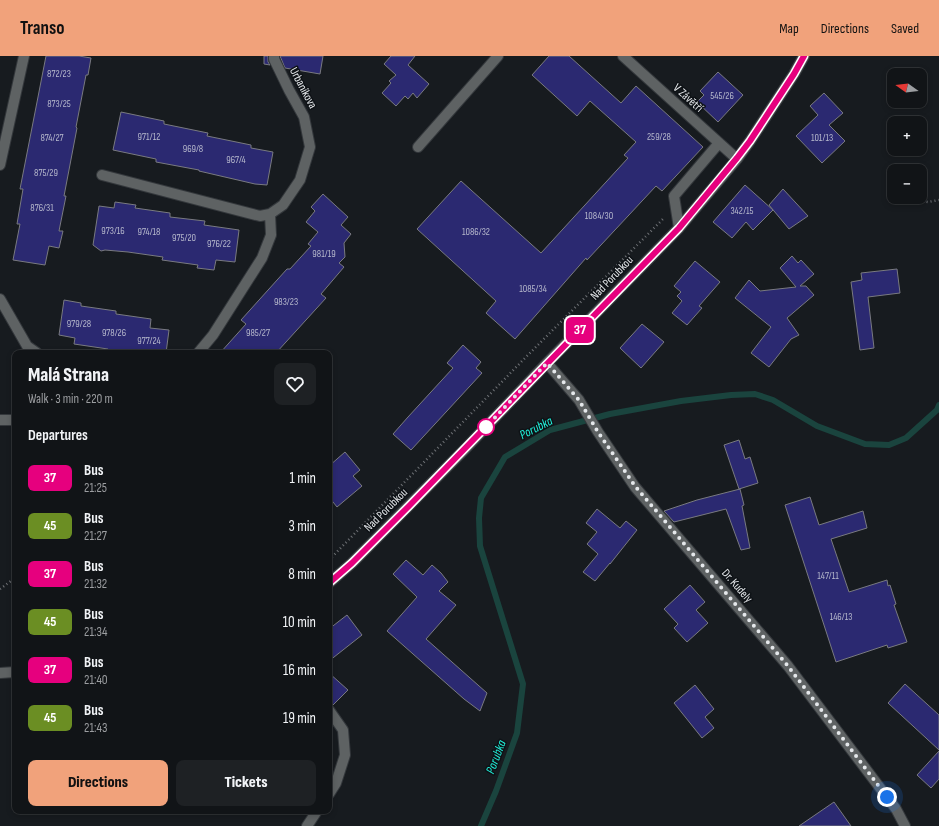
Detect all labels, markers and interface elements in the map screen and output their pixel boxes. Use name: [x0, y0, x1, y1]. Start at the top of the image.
text: Transo: [20, 17, 65, 40]
text: Map: [779, 20, 799, 37]
text: Directions: [821, 20, 869, 37]
text: Saved: [891, 20, 919, 37]
street label: Urbaníkova: [286, 65, 320, 112]
house number: 872/23: [47, 68, 71, 80]
north arrow: [887, 68, 927, 108]
map controls: [887, 68, 927, 204]
street label: V Závětří: [670, 81, 707, 116]
house number: 545/26: [710, 90, 734, 102]
house number: 873/25: [47, 98, 71, 110]
button: +: [887, 116, 927, 156]
house number: 971/12: [138, 131, 160, 143]
house number: 259/28: [647, 131, 671, 143]
house number: 874/27: [40, 132, 64, 144]
house number: 101/13: [811, 132, 833, 144]
house number: 969/8: [183, 143, 203, 155]
house number: 967/4: [226, 154, 246, 166]
button: −: [887, 164, 927, 204]
house number: 875/29: [34, 167, 58, 179]
house number: 876/31: [30, 202, 54, 214]
house number: 342/15: [730, 205, 754, 217]
house number: 1084/30: [585, 210, 613, 222]
house number: 973/16: [101, 225, 125, 237]
house number: 974/18: [138, 226, 160, 238]
house number: 1086/32: [462, 226, 490, 238]
house number: 975/20: [172, 232, 196, 244]
house number: 976/22: [207, 238, 231, 250]
house number: 981/19: [312, 248, 336, 260]
street label: Nad Porubkou: [587, 253, 637, 303]
house number: 1085/34: [519, 283, 547, 295]
house number: 983/23: [274, 296, 298, 308]
line badge: 37: [562, 317, 598, 343]
house number: 979/28: [67, 318, 91, 330]
text: 37: [574, 321, 586, 338]
house number: 978/26: [102, 327, 126, 339]
house number: 985/27: [246, 327, 270, 339]
house number: 977/24: [137, 335, 161, 347]
button: heart: [274, 363, 316, 405]
text: Malá Strana: [28, 364, 109, 387]
text: Walk · 3 min · 220 m: [28, 391, 113, 407]
water label: Porubka: [517, 413, 556, 443]
unlabelled marker: [477, 418, 495, 436]
text: Departures: [28, 426, 88, 445]
text: Bus: [84, 461, 103, 480]
text: 37: [44, 469, 56, 486]
text: 1 min: [290, 469, 316, 488]
text: 21:25: [84, 480, 107, 496]
street label: Nad Porubkou: [361, 485, 411, 535]
text: Bus: [84, 509, 103, 528]
text: 45: [44, 517, 56, 534]
text: 3 min: [288, 517, 316, 536]
text: 21:27: [84, 528, 107, 544]
text: Bus: [84, 557, 103, 576]
text: 37: [44, 565, 56, 582]
text: 8 min: [288, 565, 316, 584]
street label: Dr. Kudely: [718, 566, 756, 606]
house number: 147/11: [817, 570, 839, 582]
text: 21:32: [84, 576, 107, 592]
text: Bus: [84, 605, 103, 624]
house number: 146/13: [830, 611, 852, 623]
text: 45: [44, 613, 56, 630]
text: 10 min: [283, 613, 316, 632]
text: 21:34: [84, 624, 107, 640]
text: Bus: [84, 653, 103, 672]
text: 37: [44, 661, 56, 678]
text: 16 min: [283, 661, 316, 680]
text: 21:40: [84, 672, 108, 688]
text: Bus: [84, 701, 103, 720]
text: 45: [44, 709, 56, 726]
text: 19 min: [283, 709, 316, 728]
text: 21:43: [84, 720, 107, 736]
water label: Porubka: [482, 737, 510, 776]
button: Directions: [28, 760, 168, 806]
button: Tickets: [176, 760, 316, 806]
your location: [877, 787, 897, 807]

